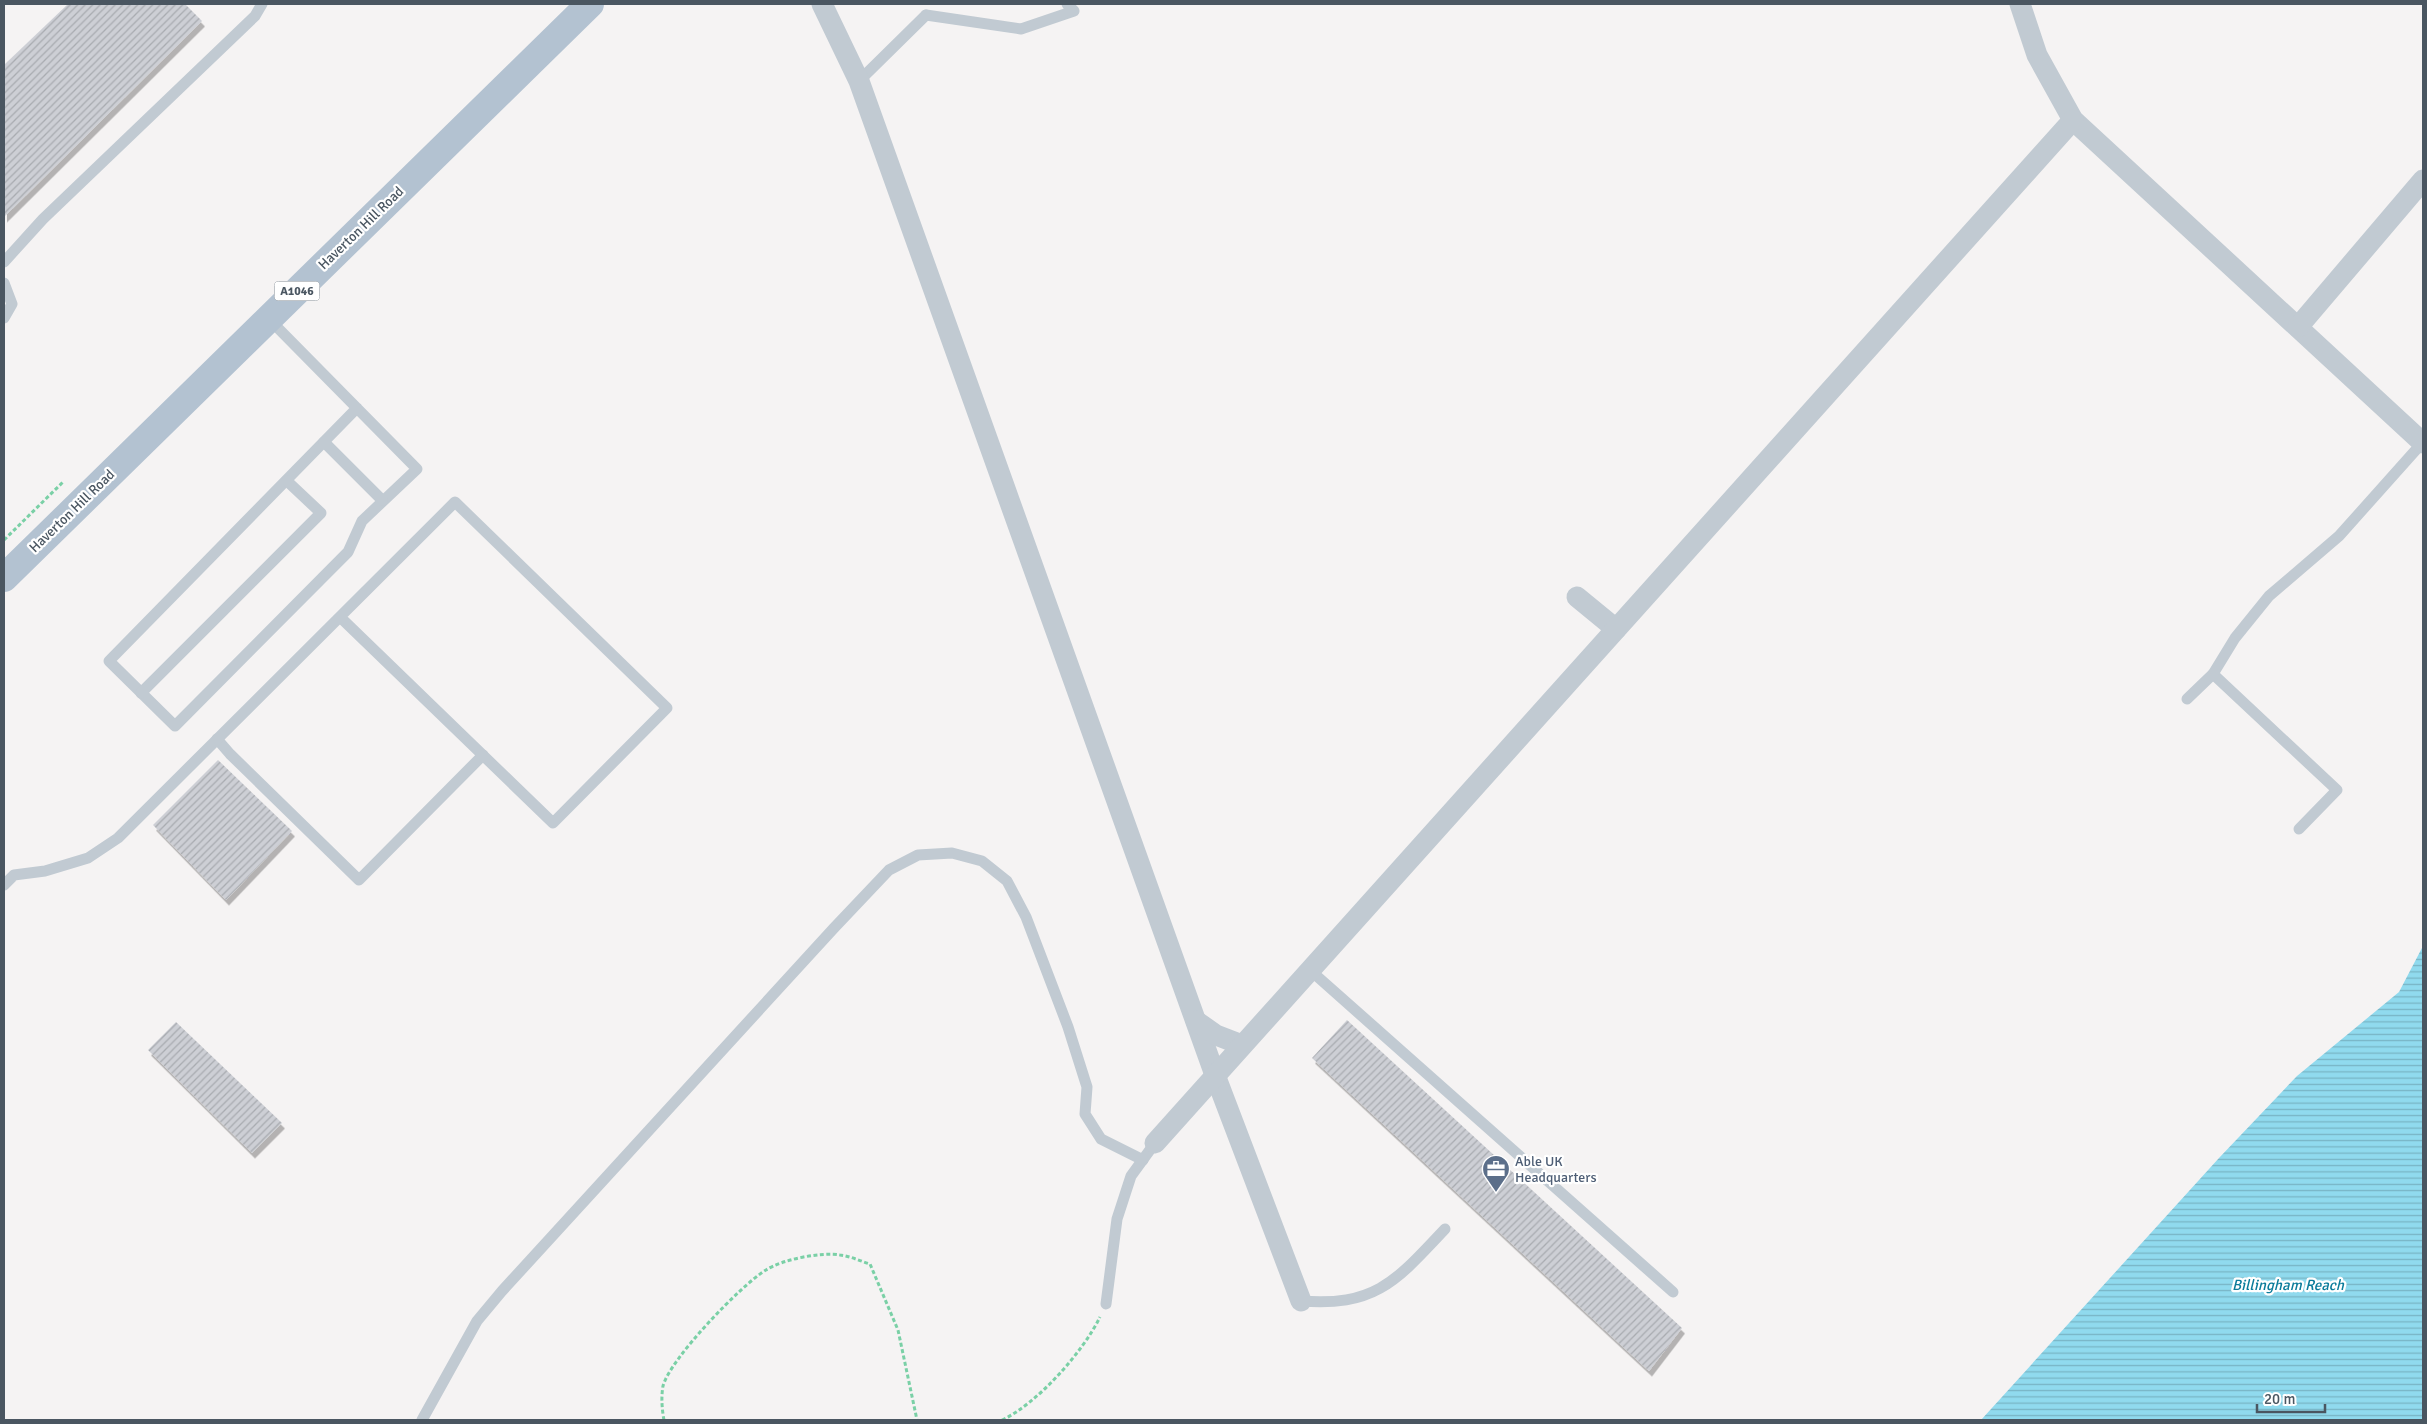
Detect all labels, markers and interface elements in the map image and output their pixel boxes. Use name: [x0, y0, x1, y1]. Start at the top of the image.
street label: Haverton Hill Road: [315, 183, 407, 273]
road number: A1046: [274, 282, 320, 300]
street label: Haverton Hill Road: [26, 466, 118, 556]
place label: Able UK Headquarters: [1515, 1153, 1597, 1186]
office icon: Able UK Headquarters: [1481, 1154, 1511, 1193]
water label: Billingham Reach: [2232, 1276, 2345, 1294]
scale bar: [2257, 1382, 2324, 1414]
text: 20 m: [2264, 1390, 2295, 1408]

